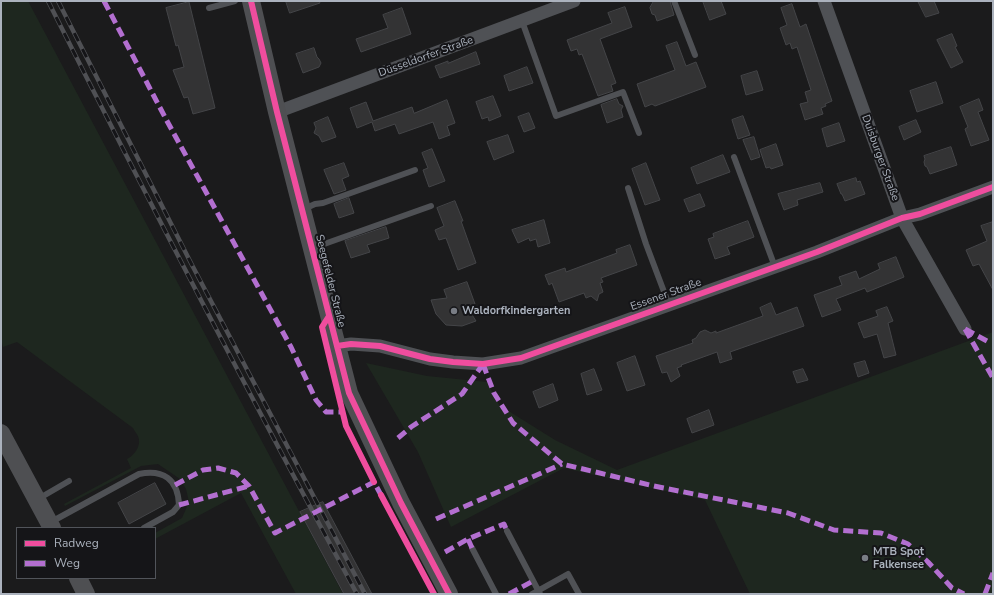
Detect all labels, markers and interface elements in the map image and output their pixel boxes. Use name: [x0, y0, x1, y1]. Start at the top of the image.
street label: Düsseldorfer Straße: [377, 34, 475, 80]
street label: Duisburger Straße: [858, 113, 902, 203]
street label: Seegefelder Straße: [312, 233, 348, 329]
street label: Essener Straße: [629, 276, 703, 314]
place label: Waldorfkindergarten: [462, 304, 570, 318]
marker: Waldorfkindergarten: [449, 306, 459, 316]
legend: [16, 527, 156, 579]
text: Radweg: [54, 535, 99, 551]
place label: MTB Spot Falkensee: [873, 545, 924, 571]
marker: MTB Spot Falkensee: [860, 553, 870, 563]
text: Weg: [54, 555, 80, 571]

